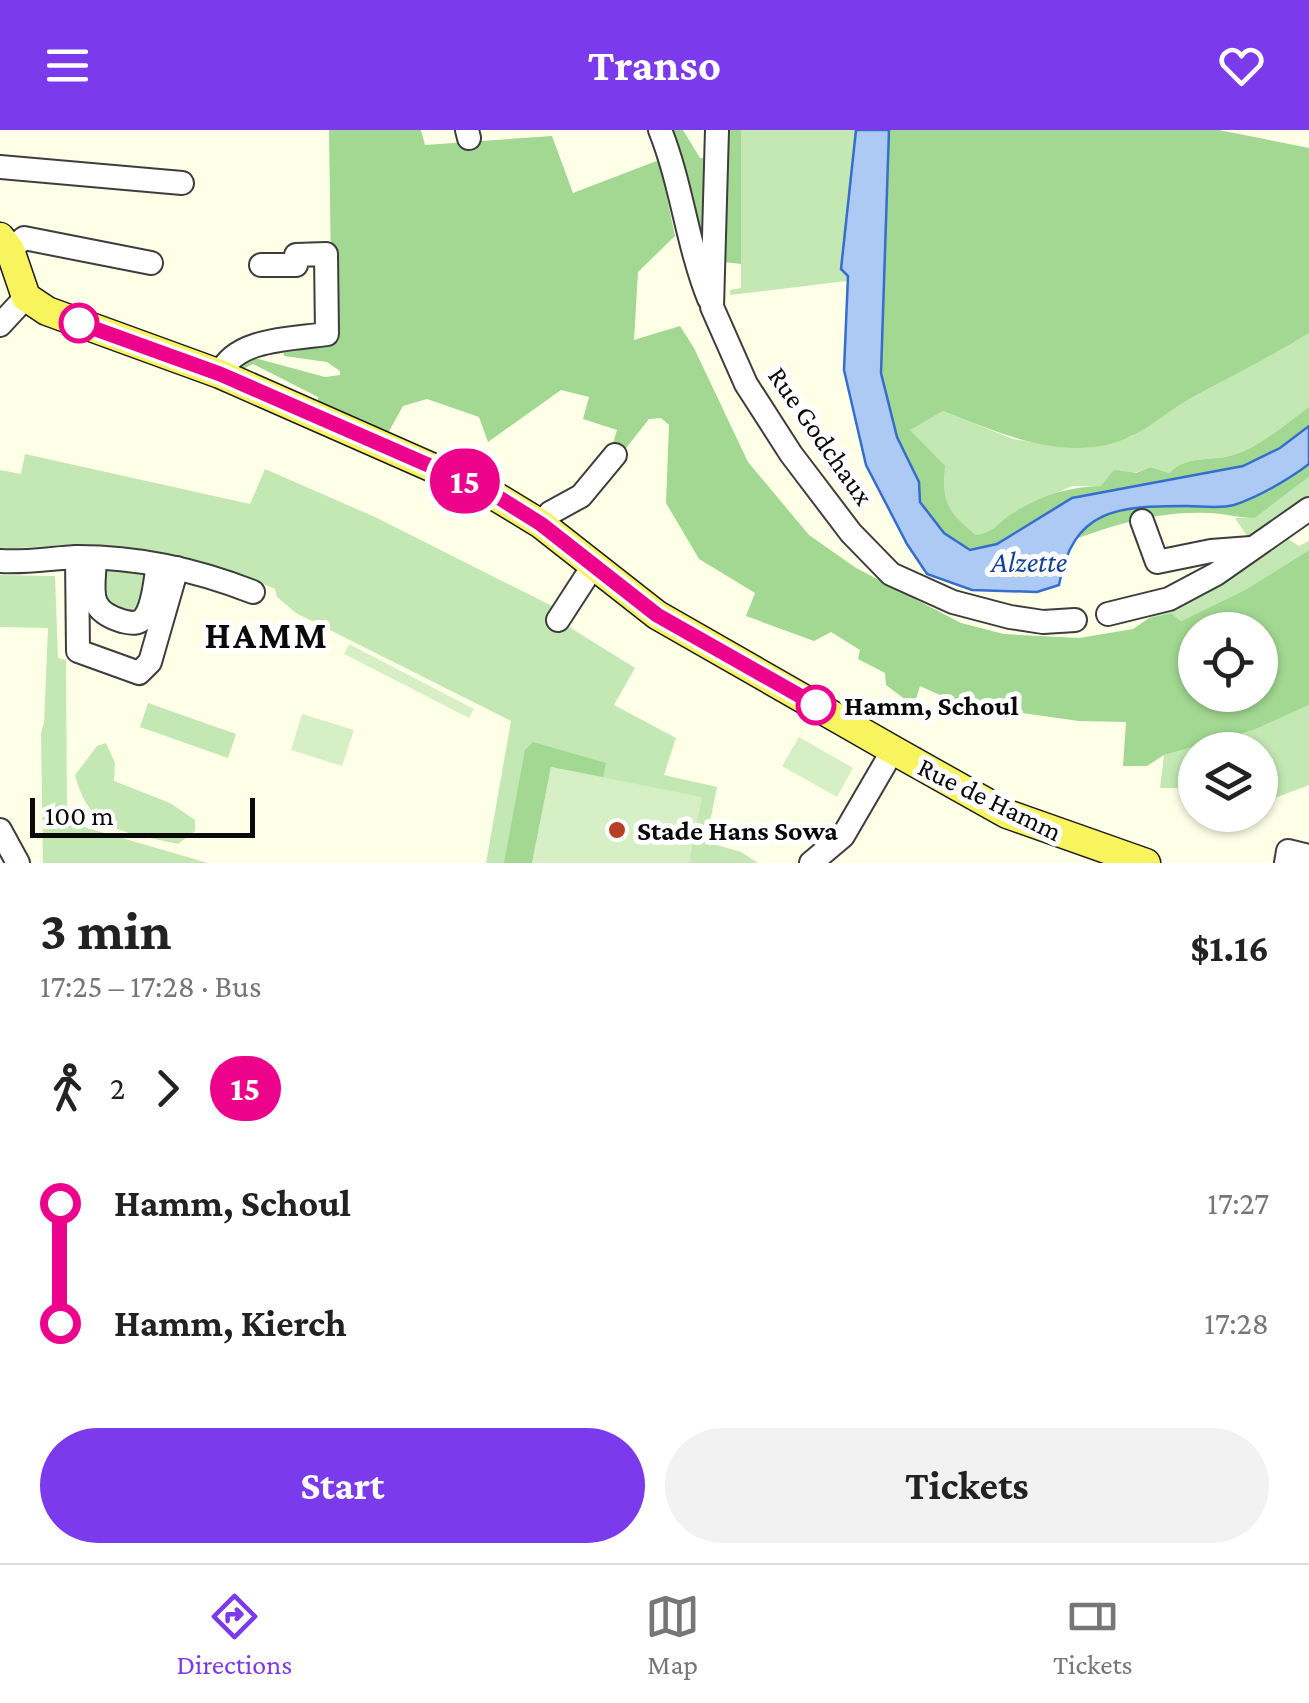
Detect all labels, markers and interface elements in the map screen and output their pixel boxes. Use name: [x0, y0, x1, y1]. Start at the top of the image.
icon: menu: [40, 38, 95, 93]
icon: heart: [1214, 38, 1269, 93]
text: Transo: [588, 40, 721, 90]
unlabelled marker: [60, 304, 98, 342]
street label: Rue Godchaux: [762, 361, 880, 511]
line badge: 15: [420, 448, 510, 514]
text: 15: [450, 462, 480, 501]
water label: Alzette: [989, 545, 1067, 578]
map controls: [1178, 612, 1278, 832]
button: locate: [1178, 612, 1278, 712]
district label: HAMM: [205, 614, 329, 656]
marker: Hamm, Schoul: [797, 686, 835, 724]
place label: Hamm, Schoul: [844, 690, 1019, 721]
button: layers: [1178, 732, 1278, 832]
street label: Rue de Hamm: [913, 751, 1067, 847]
scale bar: [30, 793, 255, 838]
text: 100 m: [45, 800, 114, 831]
place label: Stade Hans Sowa: [637, 815, 838, 846]
marker: Stade Hans Sowa: [606, 819, 628, 841]
text: 3 min: [40, 900, 172, 961]
text: $1.16: [1190, 927, 1269, 969]
text: 17:25 – 17:28 · Bus: [40, 968, 262, 1004]
icon: walk: [40, 1061, 95, 1116]
icon: forward: [140, 1061, 195, 1116]
text: 15: [230, 1069, 261, 1108]
text: 2: [110, 1070, 125, 1106]
text: Hamm, Schoul: [114, 1182, 351, 1224]
text: 17:27: [1207, 1185, 1269, 1221]
text: Hamm, Kierch: [114, 1302, 347, 1344]
text: 17:28: [1204, 1305, 1269, 1341]
button: Start: [40, 1428, 645, 1543]
button: Tickets: [665, 1428, 1269, 1543]
tab: Directions: [176, 1589, 292, 1680]
tab: Map: [645, 1589, 700, 1680]
tab: Tickets: [1053, 1589, 1133, 1680]

